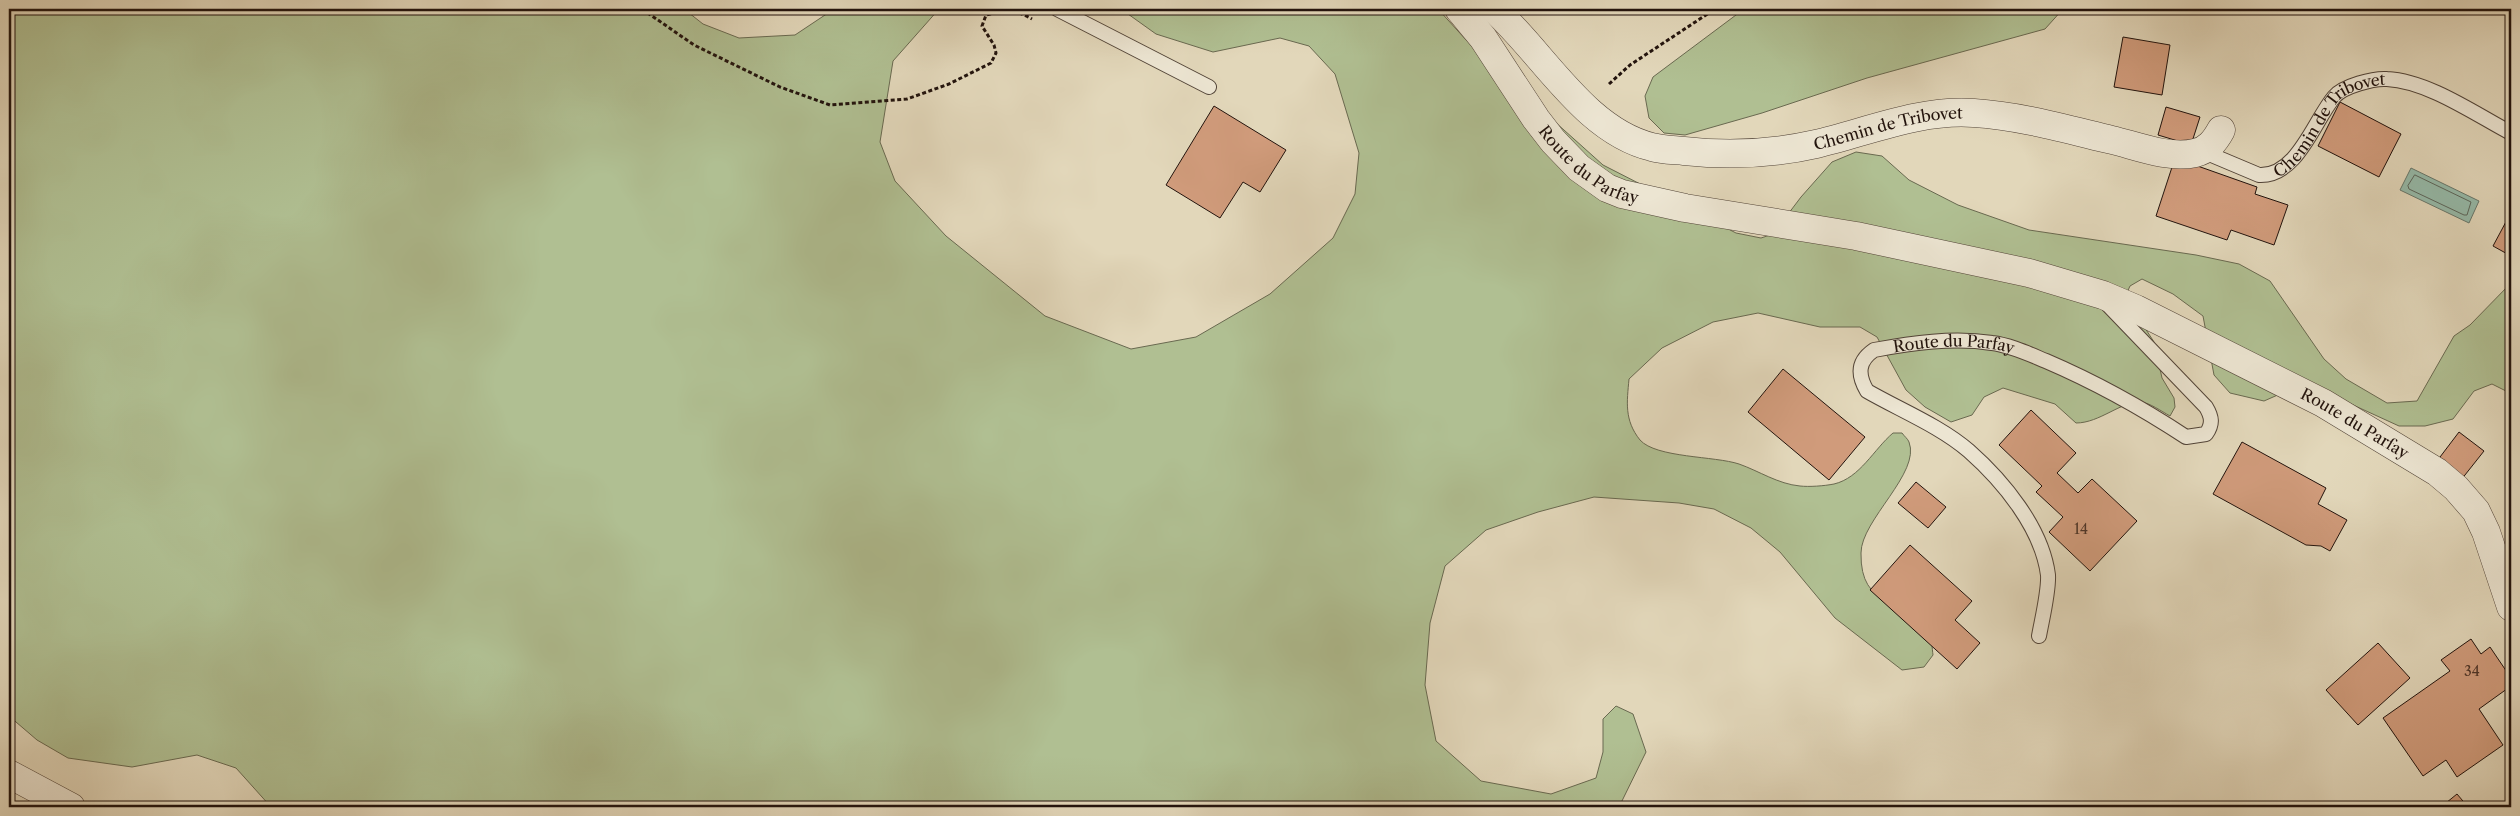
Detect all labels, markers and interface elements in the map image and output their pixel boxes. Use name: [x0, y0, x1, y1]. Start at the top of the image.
street label: Chemin de Tribovet: [2270, 69, 2386, 181]
street label: Chemin de Tribovet: [1811, 103, 1963, 154]
street label: Route du Parfay: [1534, 121, 1642, 208]
street label: Route du Parfay: [1892, 331, 2018, 358]
street label: Route du Parfay: [2298, 384, 2414, 463]
house number: 14: [2074, 520, 2088, 538]
house number: 34: [2464, 662, 2480, 680]

